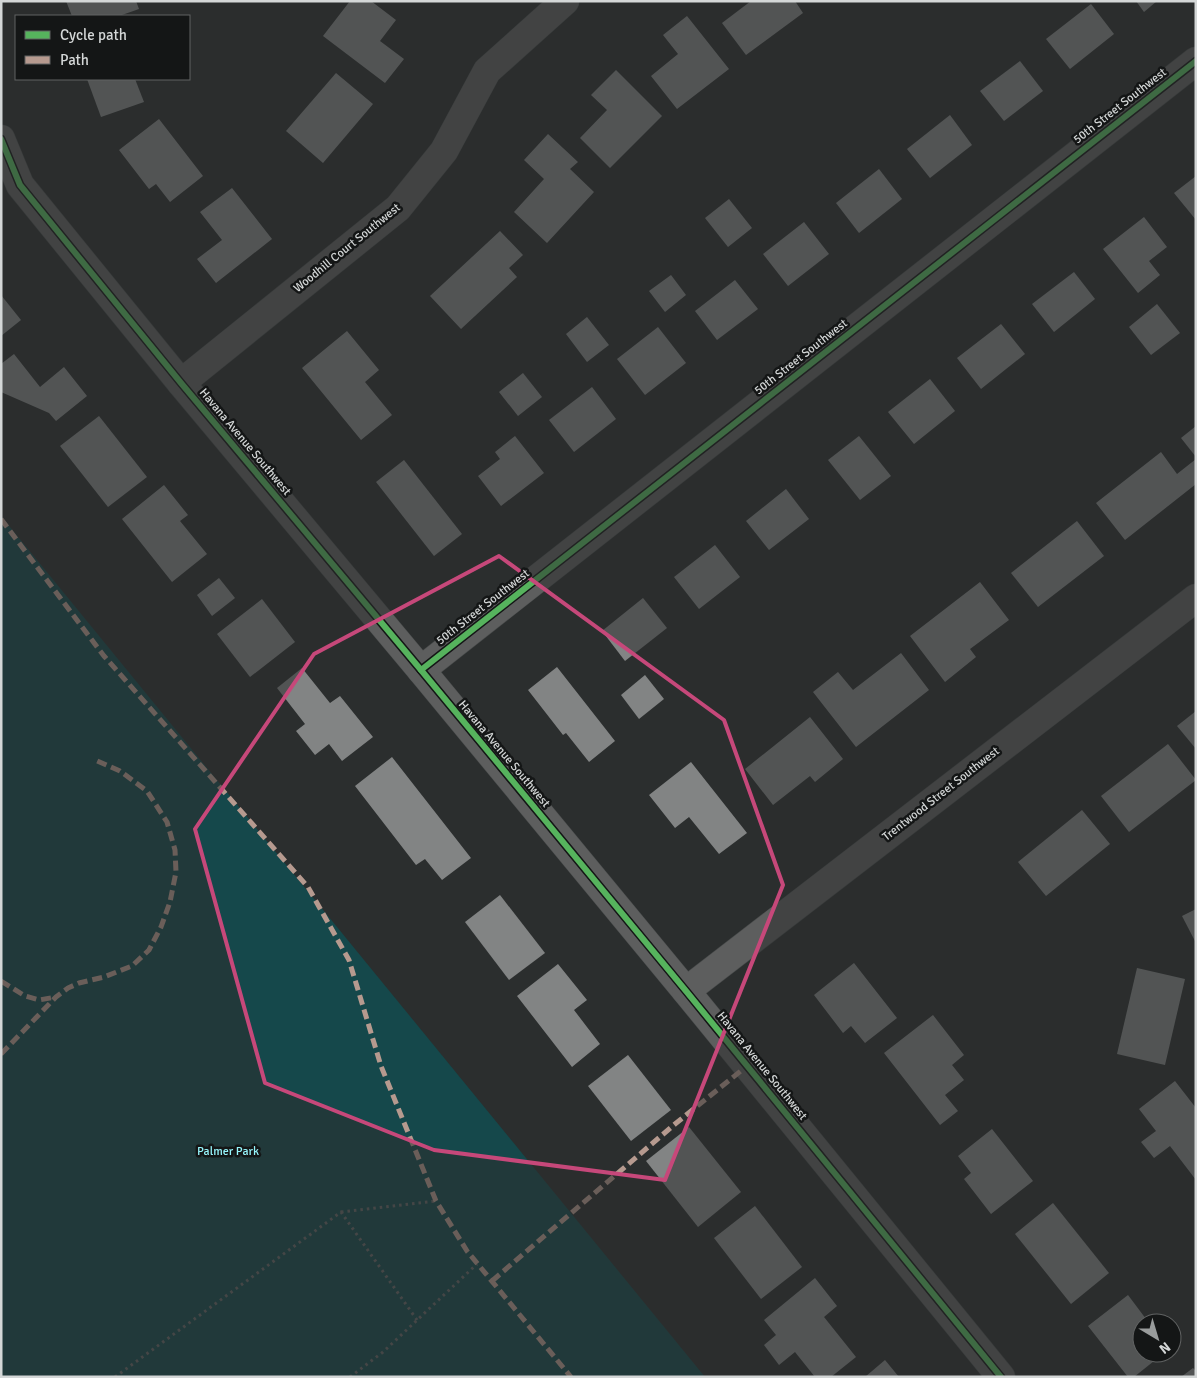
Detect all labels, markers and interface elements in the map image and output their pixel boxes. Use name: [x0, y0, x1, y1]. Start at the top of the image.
legend: [15, 15, 190, 80]
text: Cycle path: [60, 26, 127, 44]
text: Path: [60, 51, 89, 69]
street label: 50th Street Southwest: [1070, 65, 1170, 147]
street label: Woodhill Court Southwest: [290, 200, 404, 296]
street label: 50th Street Southwest: [751, 316, 851, 398]
street label: Havana Avenue Southwest: [196, 385, 294, 499]
street label: 50th Street Southwest: [433, 566, 533, 648]
street label: Havana Avenue Southwest: [455, 697, 553, 811]
street label: Trentwood Street Southwest: [880, 744, 1002, 844]
street label: Havana Avenue Southwest: [714, 1009, 810, 1123]
park label: Palmer Park: [197, 1144, 259, 1159]
north arrow: [1132, 1313, 1182, 1363]
text: N: [1156, 1338, 1174, 1358]

